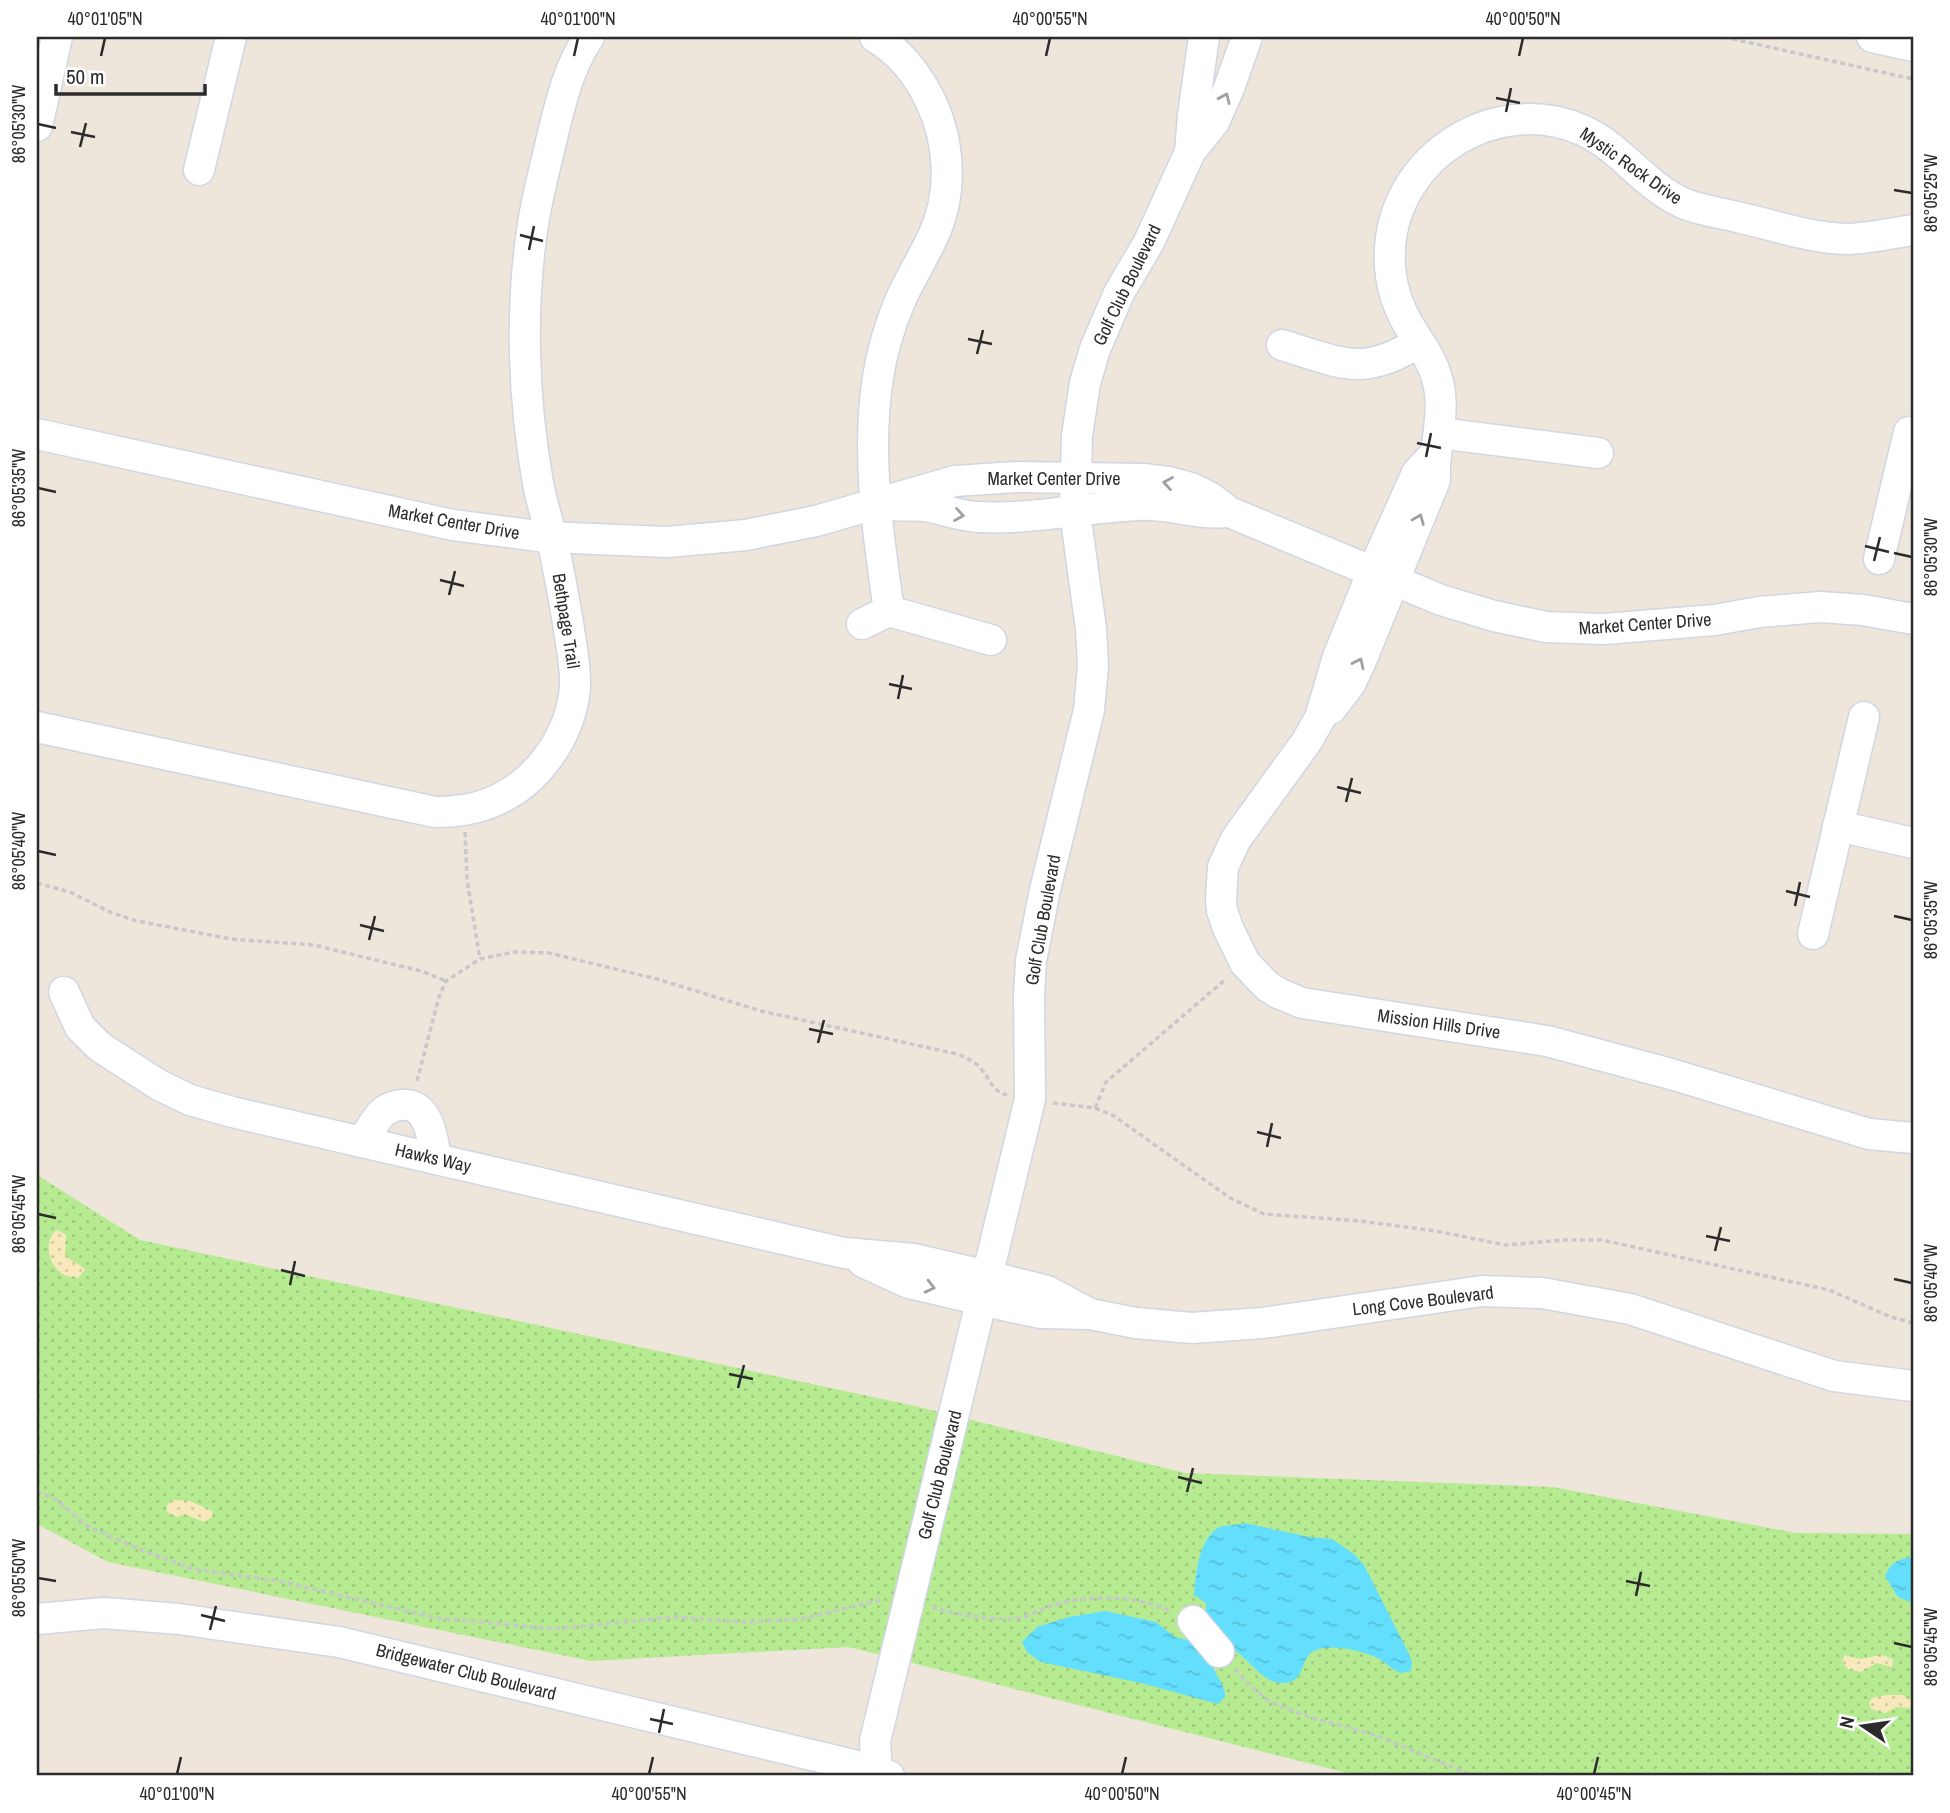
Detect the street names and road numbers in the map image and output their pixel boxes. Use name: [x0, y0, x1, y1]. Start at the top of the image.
street label: Mystic Rock Drive: [1575, 121, 1688, 210]
street label: Golf Club Boulevard: [1086, 220, 1167, 350]
street label: Market Center Drive: [988, 466, 1120, 491]
street label: Market Center Drive: [386, 498, 522, 545]
street label: Bethpage Trail: [547, 572, 586, 670]
street label: Market Center Drive: [1578, 606, 1712, 641]
street label: Golf Club Boulevard: [1019, 853, 1066, 987]
street label: Mission Hills Drive: [1376, 1003, 1502, 1045]
street label: Hawks Way: [393, 1137, 474, 1179]
street label: Long Cove Boulevard: [1351, 1279, 1495, 1322]
street label: Golf Club Boulevard: [911, 1408, 968, 1542]
street label: Bridgewater Club Boulevard: [374, 1637, 559, 1706]

